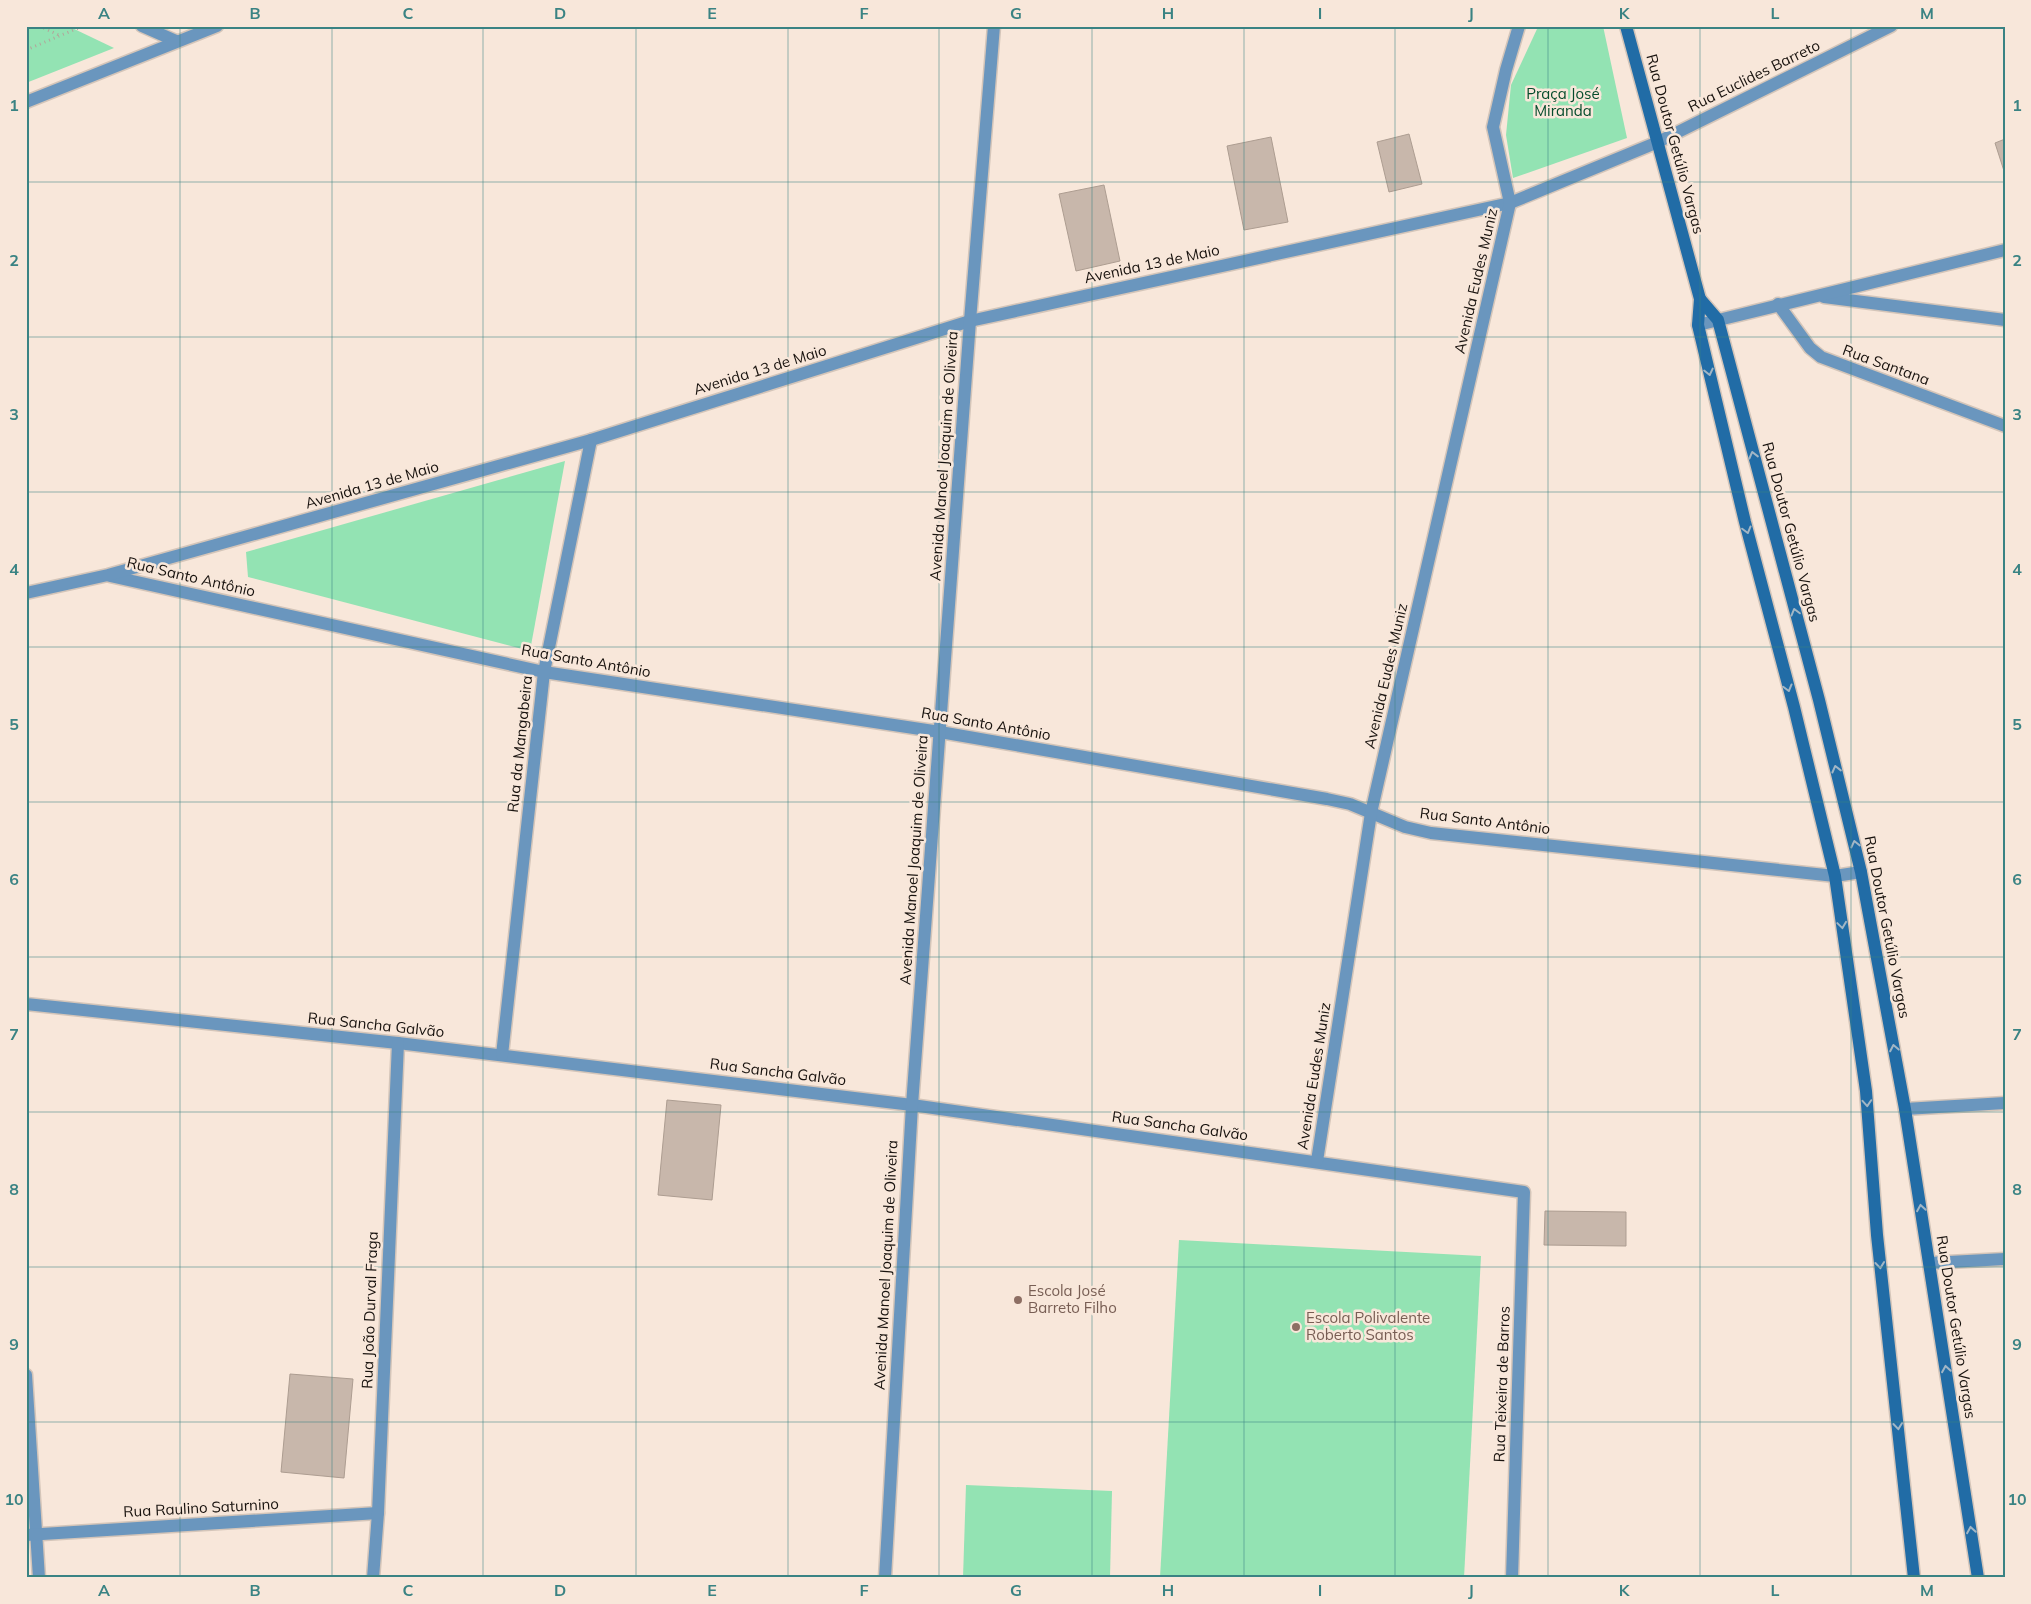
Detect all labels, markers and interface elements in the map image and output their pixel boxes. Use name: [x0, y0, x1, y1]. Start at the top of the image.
text: A: [98, 3, 110, 23]
text: B: [249, 3, 261, 23]
text: C: [403, 3, 414, 23]
text: D: [554, 3, 566, 23]
text: E: [707, 3, 717, 23]
text: F: [859, 3, 869, 23]
text: G: [1010, 3, 1022, 23]
text: H: [1162, 3, 1174, 23]
text: I: [1318, 3, 1322, 23]
text: J: [1468, 3, 1474, 23]
text: K: [1619, 3, 1631, 23]
text: L: [1771, 3, 1780, 23]
text: M: [1920, 3, 1934, 23]
street label: Rua Euclides Barreto: [1685, 35, 1823, 116]
street label: Rua Doutor Getúlio Vargas: [1642, 52, 1709, 236]
park label: Praça José Miranda: [1526, 84, 1600, 120]
text: 1: [9, 95, 19, 115]
text: 1: [2012, 95, 2022, 115]
street label: Avenida Eudes Muniz: [1450, 206, 1502, 355]
street label: Avenida 13 de Maio: [1082, 240, 1221, 287]
text: 2: [9, 250, 19, 270]
text: 2: [2012, 250, 2022, 270]
street label: Avenida Manoel Joaquim de Oliveira: [925, 330, 962, 582]
street label: Avenida 13 de Maio: [691, 340, 829, 399]
street label: Rua Santana: [1840, 340, 1932, 389]
one-way arrow: [1703, 368, 1714, 377]
text: 3: [9, 404, 19, 424]
text: 3: [2012, 404, 2022, 424]
street label: Rua Doutor Getúlio Vargas: [1758, 440, 1825, 624]
one-way arrow: [1748, 450, 1759, 459]
street label: Avenida 13 de Maio: [303, 456, 441, 513]
one-way arrow: [1741, 526, 1752, 535]
street label: Rua Santo Antônio: [125, 552, 257, 601]
text: 4: [9, 559, 19, 579]
text: 4: [2012, 559, 2022, 579]
street label: Avenida Eudes Muniz: [1360, 601, 1412, 750]
one-way arrow: [1790, 607, 1801, 616]
street label: Rua Santo Antônio: [520, 640, 652, 681]
street label: Rua da Mangabeira: [503, 674, 536, 813]
one-way arrow: [1783, 683, 1793, 691]
street label: Rua Santo Antônio: [920, 703, 1052, 744]
text: 5: [9, 714, 19, 734]
text: 5: [2012, 714, 2022, 734]
street label: Avenida Manoel Joaquim de Oliveira: [895, 734, 932, 986]
one-way arrow: [1831, 764, 1842, 773]
street label: Rua Santo Antônio: [1419, 803, 1551, 838]
street label: Rua Doutor Getúlio Vargas: [1860, 834, 1915, 1020]
one-way arrow: [1850, 840, 1861, 849]
text: 6: [9, 869, 19, 889]
text: 6: [2012, 869, 2022, 889]
one-way arrow: [1836, 921, 1847, 929]
street label: Avenida Eudes Muniz: [1293, 1001, 1335, 1151]
street label: Rua Sancha Galvão: [307, 1008, 445, 1041]
text: 7: [9, 1024, 19, 1044]
text: 7: [2012, 1024, 2022, 1044]
one-way arrow: [1889, 1044, 1899, 1053]
street label: Rua Sancha Galvão: [709, 1054, 847, 1089]
one-way arrow: [1862, 1099, 1873, 1107]
street label: Rua Sancha Galvão: [1111, 1107, 1249, 1144]
street label: Avenida Manoel Joaquim de Oliveira: [869, 1139, 902, 1390]
text: 8: [9, 1179, 19, 1199]
text: 8: [2012, 1179, 2022, 1199]
one-way arrow: [1917, 1204, 1927, 1213]
street label: Rua João Durval Fraga: [357, 1231, 382, 1389]
street label: Rua Doutor Getúlio Vargas: [1933, 1234, 1980, 1420]
one-way arrow: [1874, 1261, 1885, 1269]
place label: Escola José Barreto Filho: [1028, 1281, 1117, 1317]
marker: Escola José Barreto Filho: [1012, 1294, 1024, 1306]
street label: Rua Teixeira de Barros: [1489, 1305, 1514, 1463]
place label: Escola Polivalente Roberto Santos: [1306, 1308, 1430, 1344]
marker: Escola Polivalente Roberto Santos: [1290, 1321, 1302, 1333]
text: 9: [9, 1334, 19, 1354]
text: 9: [2012, 1334, 2022, 1354]
one-way arrow: [1941, 1365, 1952, 1373]
one-way arrow: [1892, 1423, 1903, 1431]
text: 10: [4, 1489, 24, 1509]
text: 10: [2007, 1489, 2027, 1509]
street label: Rua Raulino Saturnino: [123, 1494, 279, 1521]
one-way arrow: [1966, 1525, 1976, 1534]
text: A: [98, 1580, 110, 1600]
text: B: [249, 1580, 261, 1600]
text: C: [403, 1580, 414, 1600]
text: D: [554, 1580, 566, 1600]
text: E: [707, 1580, 717, 1600]
text: F: [859, 1580, 869, 1600]
text: G: [1010, 1580, 1022, 1600]
text: H: [1162, 1580, 1174, 1600]
text: I: [1318, 1580, 1322, 1600]
text: J: [1468, 1580, 1474, 1600]
text: K: [1619, 1580, 1631, 1600]
text: L: [1771, 1580, 1780, 1600]
text: M: [1920, 1580, 1934, 1600]

